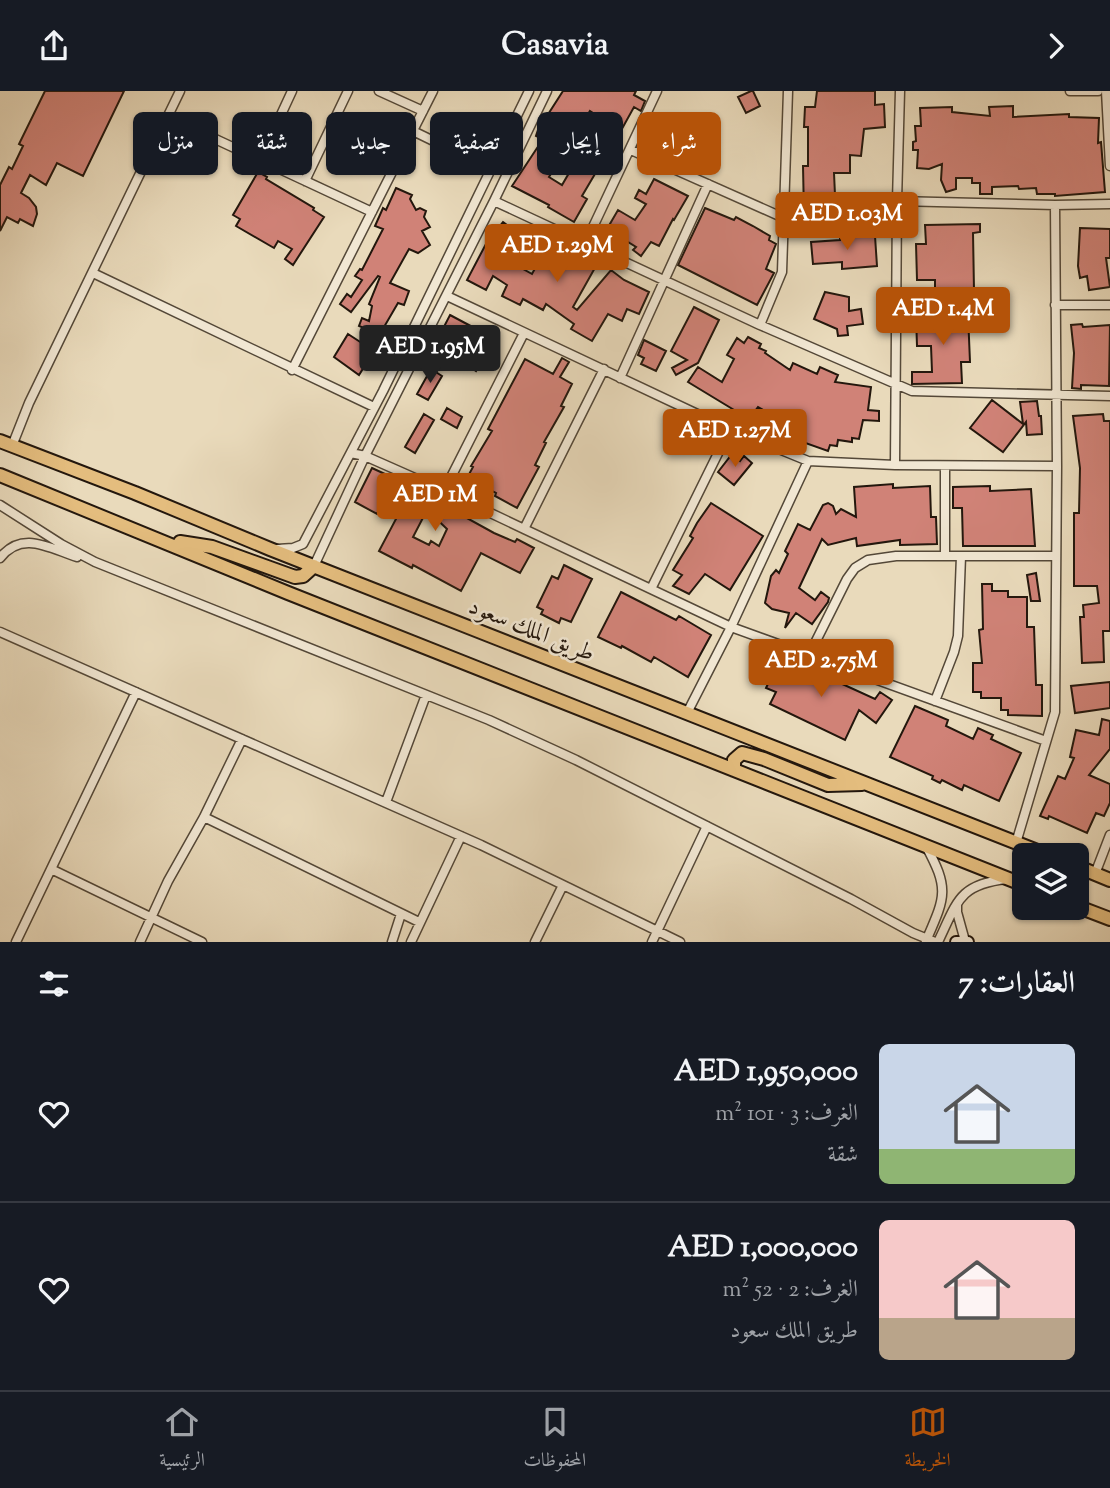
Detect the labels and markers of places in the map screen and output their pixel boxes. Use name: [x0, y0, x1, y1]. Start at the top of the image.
pin: AED 1.03M: [767, 193, 927, 252]
pin: AED 1.29M: [477, 225, 637, 284]
pin: AED 1.4M: [871, 287, 1015, 347]
pin: AED 1.95M: [350, 325, 510, 385]
pin: AED 1.27M: [655, 409, 815, 469]
pin: AED 1M: [378, 473, 492, 533]
pin: AED 2.75M: [741, 639, 901, 699]

